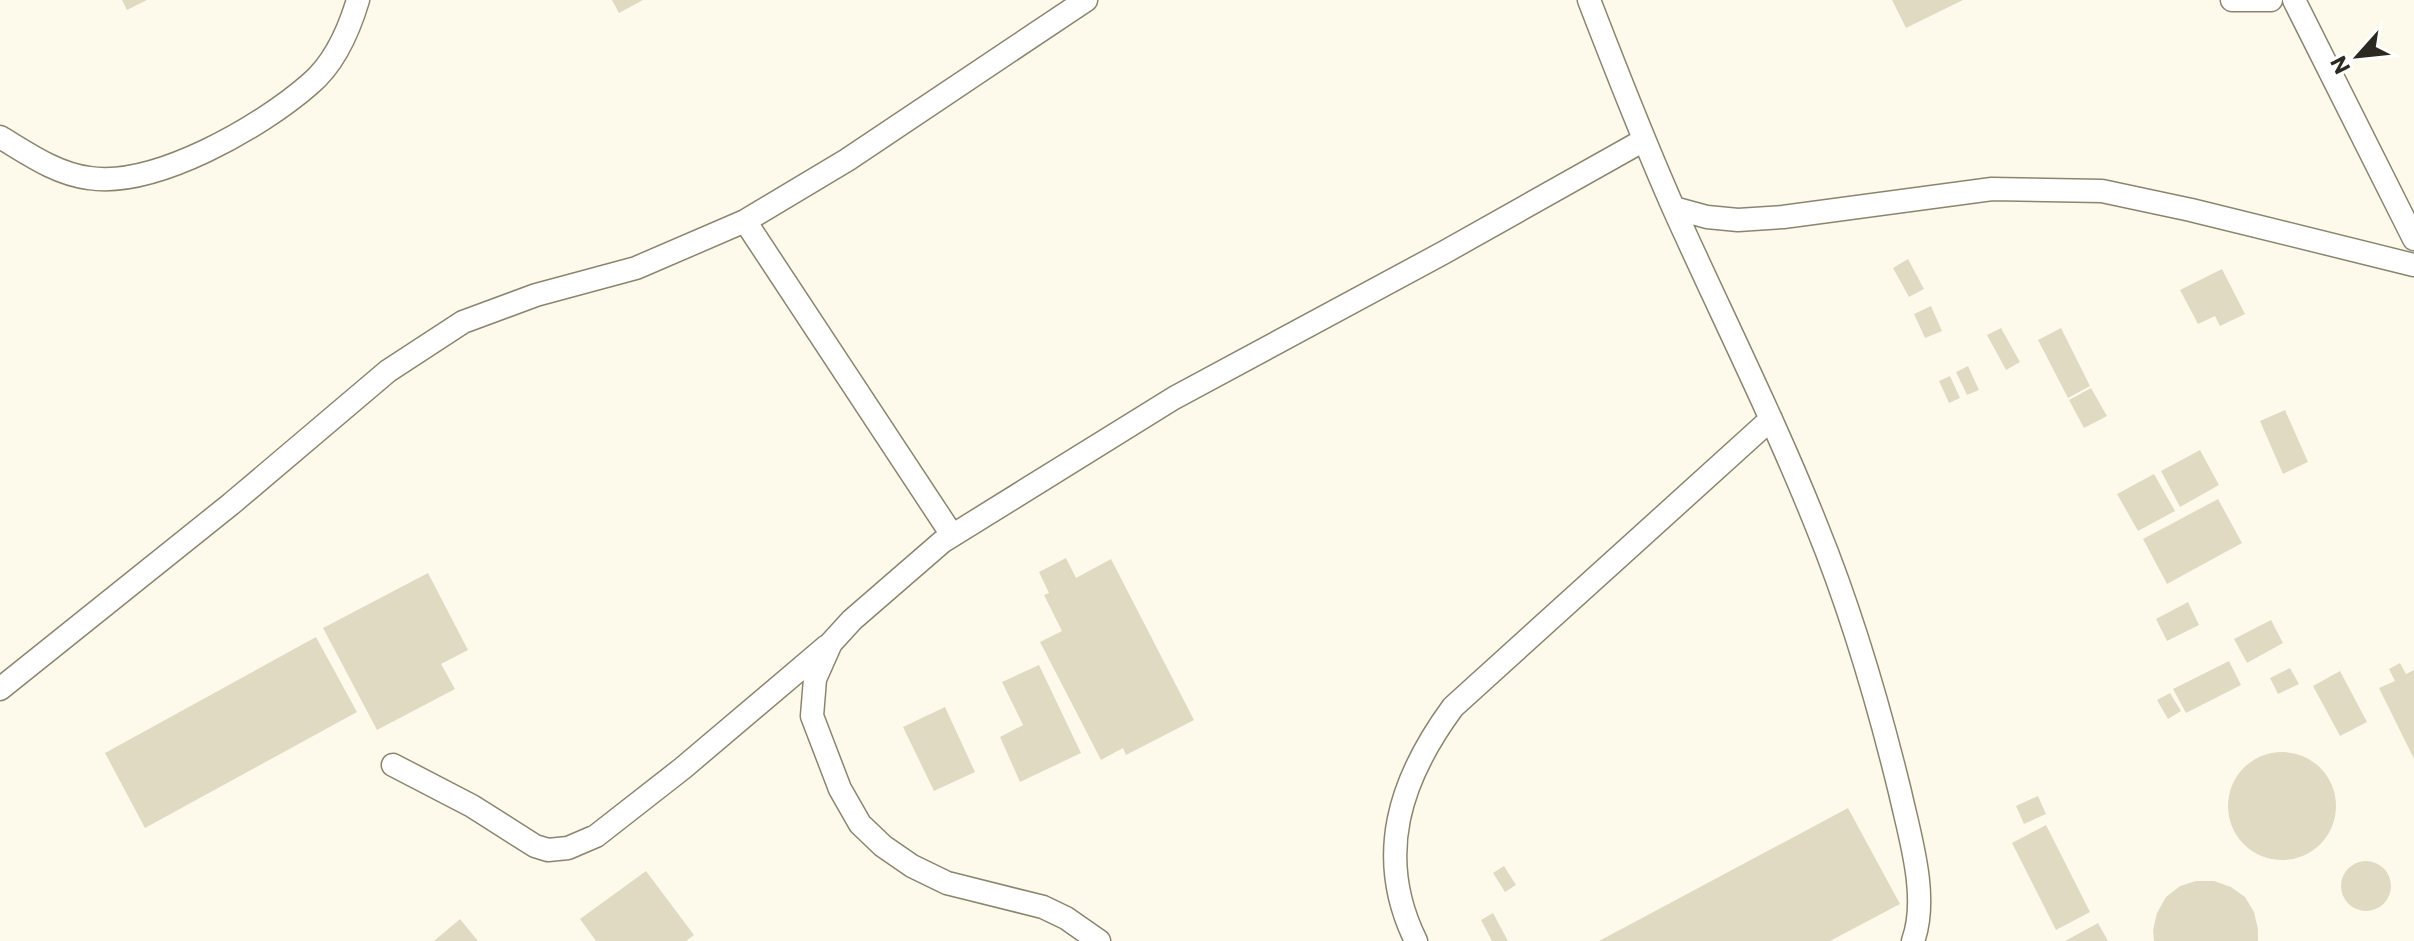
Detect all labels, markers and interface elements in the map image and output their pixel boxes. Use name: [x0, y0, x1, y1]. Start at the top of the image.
north arrow: [2318, 16, 2398, 96]
text: N: [2324, 52, 2356, 79]

